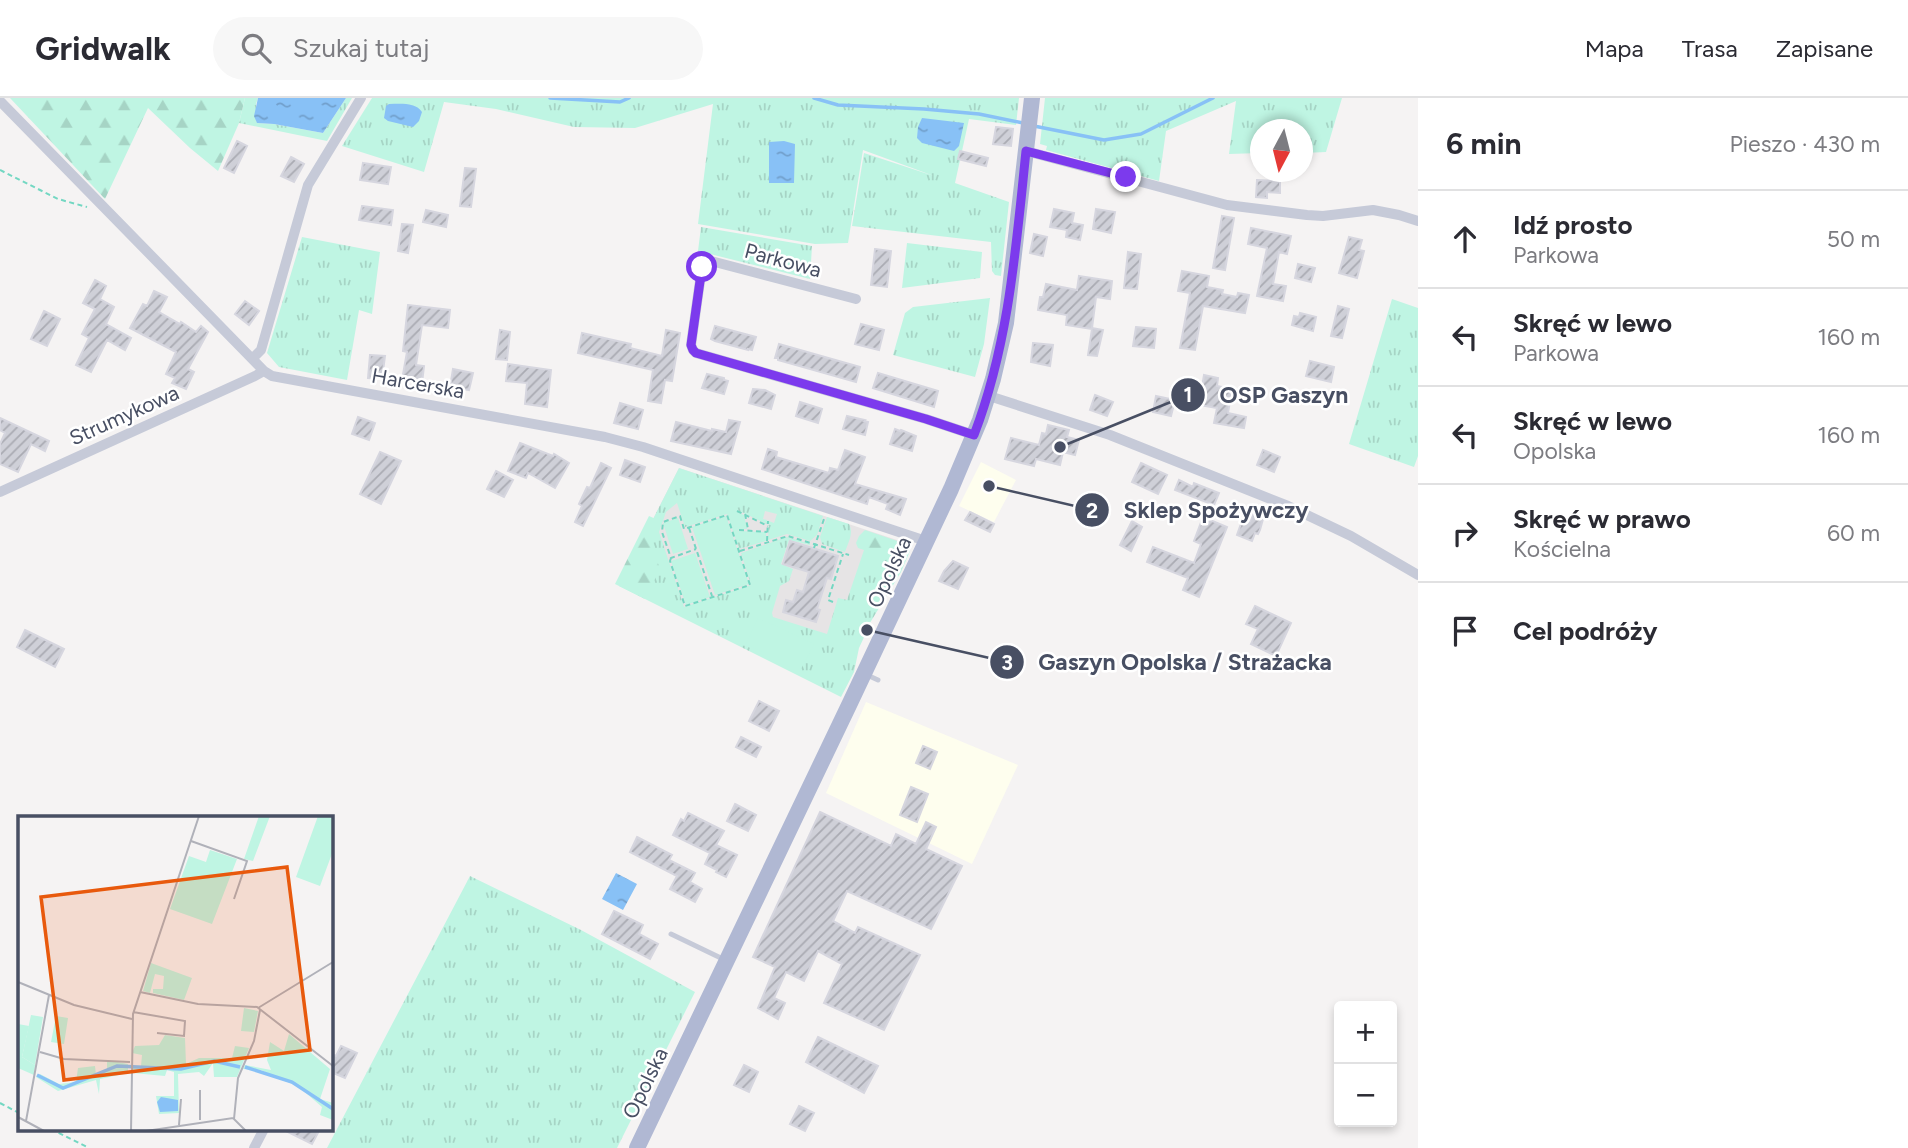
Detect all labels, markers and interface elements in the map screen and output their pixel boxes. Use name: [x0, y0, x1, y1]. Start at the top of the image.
search box: [213, 17, 703, 80]
text: Gridwalk: [35, 29, 171, 68]
icon: search: [237, 29, 275, 67]
text: Szukaj tutaj: [293, 32, 429, 64]
text: Mapa: [1585, 34, 1644, 63]
text: Trasa: [1682, 34, 1738, 63]
text: Zapisane: [1776, 34, 1873, 63]
north arrow: [1250, 119, 1313, 182]
text: 6 min: [1446, 125, 1522, 162]
text: Pieszo · 430 m: [1729, 130, 1880, 158]
route end: [1110, 161, 1141, 192]
text: Idź prosto: [1513, 209, 1633, 241]
icon: ahead: [1446, 220, 1484, 258]
text: 50 m: [1827, 225, 1880, 253]
street label: Parkowa: [742, 238, 824, 282]
text: Parkowa: [1513, 241, 1599, 269]
route start: [686, 251, 717, 282]
text: Skręć w lewo: [1513, 307, 1672, 339]
icon: left: [1446, 318, 1484, 356]
text: 160 m: [1817, 323, 1880, 351]
text: Parkowa: [1513, 339, 1599, 367]
street label: Harcerska: [370, 363, 466, 403]
callout: OSP Gaszyn: [1171, 373, 1362, 417]
street label: Strumykowa: [65, 380, 183, 450]
text: OSP Gaszyn: [1220, 381, 1348, 409]
text: 1: [1184, 382, 1192, 407]
text: Skręć w lewo: [1513, 405, 1672, 437]
icon: left: [1446, 416, 1484, 454]
text: 160 m: [1817, 421, 1880, 449]
text: Opolska: [1513, 437, 1596, 465]
callout: Sklep Spożywczy: [1074, 488, 1322, 532]
text: Sklep Spożywczy: [1123, 496, 1309, 524]
text: 2: [1086, 498, 1098, 523]
text: Skręć w prawo: [1513, 503, 1691, 535]
icon: right: [1446, 514, 1484, 552]
text: 60 m: [1827, 519, 1880, 547]
street label: Opolska: [862, 532, 916, 612]
text: Kościelna: [1513, 535, 1611, 563]
icon: arrive: [1446, 612, 1484, 650]
text: Cel podróży: [1513, 615, 1657, 647]
callout: Gaszyn Opolska / Strażacka: [989, 640, 1346, 684]
text: Gaszyn Opolska / Strażacka: [1038, 648, 1332, 676]
text: 3: [1001, 650, 1013, 675]
inset map: [18, 816, 332, 1130]
map controls: [1334, 1001, 1397, 1127]
button: +: [1334, 1001, 1397, 1064]
street label: Opolska: [617, 1043, 673, 1123]
button: −: [1334, 1064, 1397, 1127]

